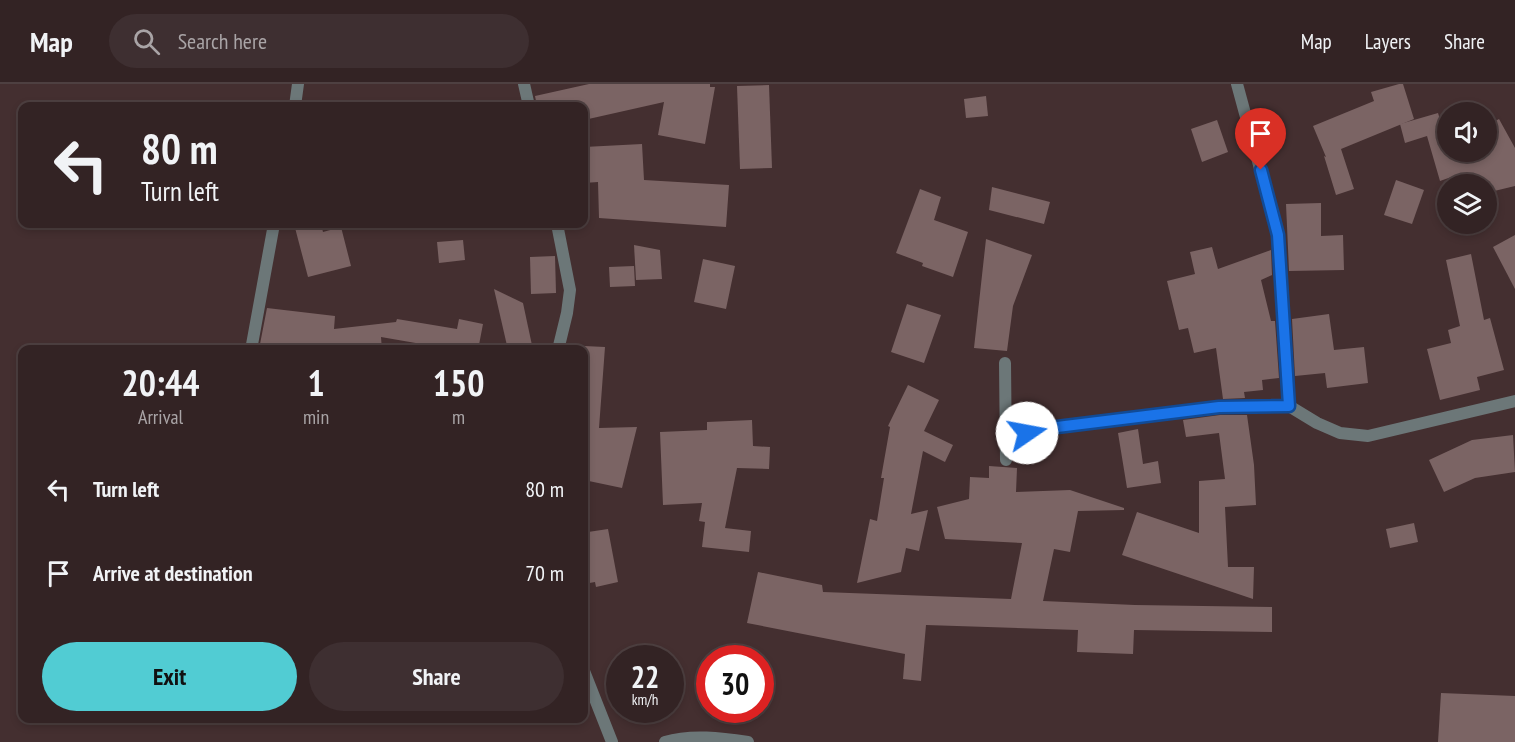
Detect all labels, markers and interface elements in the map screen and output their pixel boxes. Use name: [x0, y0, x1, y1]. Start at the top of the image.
search box: [109, 14, 529, 68]
text: Map: [30, 23, 73, 60]
icon: search: [130, 25, 163, 58]
text: Search here: [178, 27, 267, 55]
text: Map: [1301, 28, 1332, 55]
text: Layers: [1365, 28, 1411, 55]
text: Share: [1444, 28, 1485, 55]
map controls: [1437, 102, 1497, 234]
button: sound: [1437, 102, 1497, 162]
pin: [1235, 108, 1286, 170]
icon: arrive: [1244, 117, 1277, 150]
text: 80 m: [141, 121, 218, 176]
icon: left: [42, 126, 120, 204]
text: Turn left: [141, 174, 219, 208]
button: layers: [1437, 174, 1497, 234]
text: 20:44: [122, 359, 199, 406]
text: 1: [307, 359, 325, 406]
text: 150: [433, 359, 484, 406]
position arrow: [995, 401, 1059, 465]
text: Arrival: [138, 404, 183, 430]
text: min: [303, 404, 329, 430]
text: m: [452, 404, 465, 430]
icon: left: [42, 473, 75, 506]
text: Turn left: [93, 475, 159, 503]
text: 80 m: [525, 475, 564, 503]
icon: arrive: [42, 557, 75, 590]
text: Arrive at destination: [93, 559, 253, 587]
text: 70 m: [525, 559, 564, 587]
button: Exit: [42, 642, 297, 711]
button: Share: [309, 642, 564, 711]
speed limit sign: 30: [696, 645, 774, 723]
text: 22: [631, 657, 659, 696]
text: km/h: [632, 690, 658, 709]

